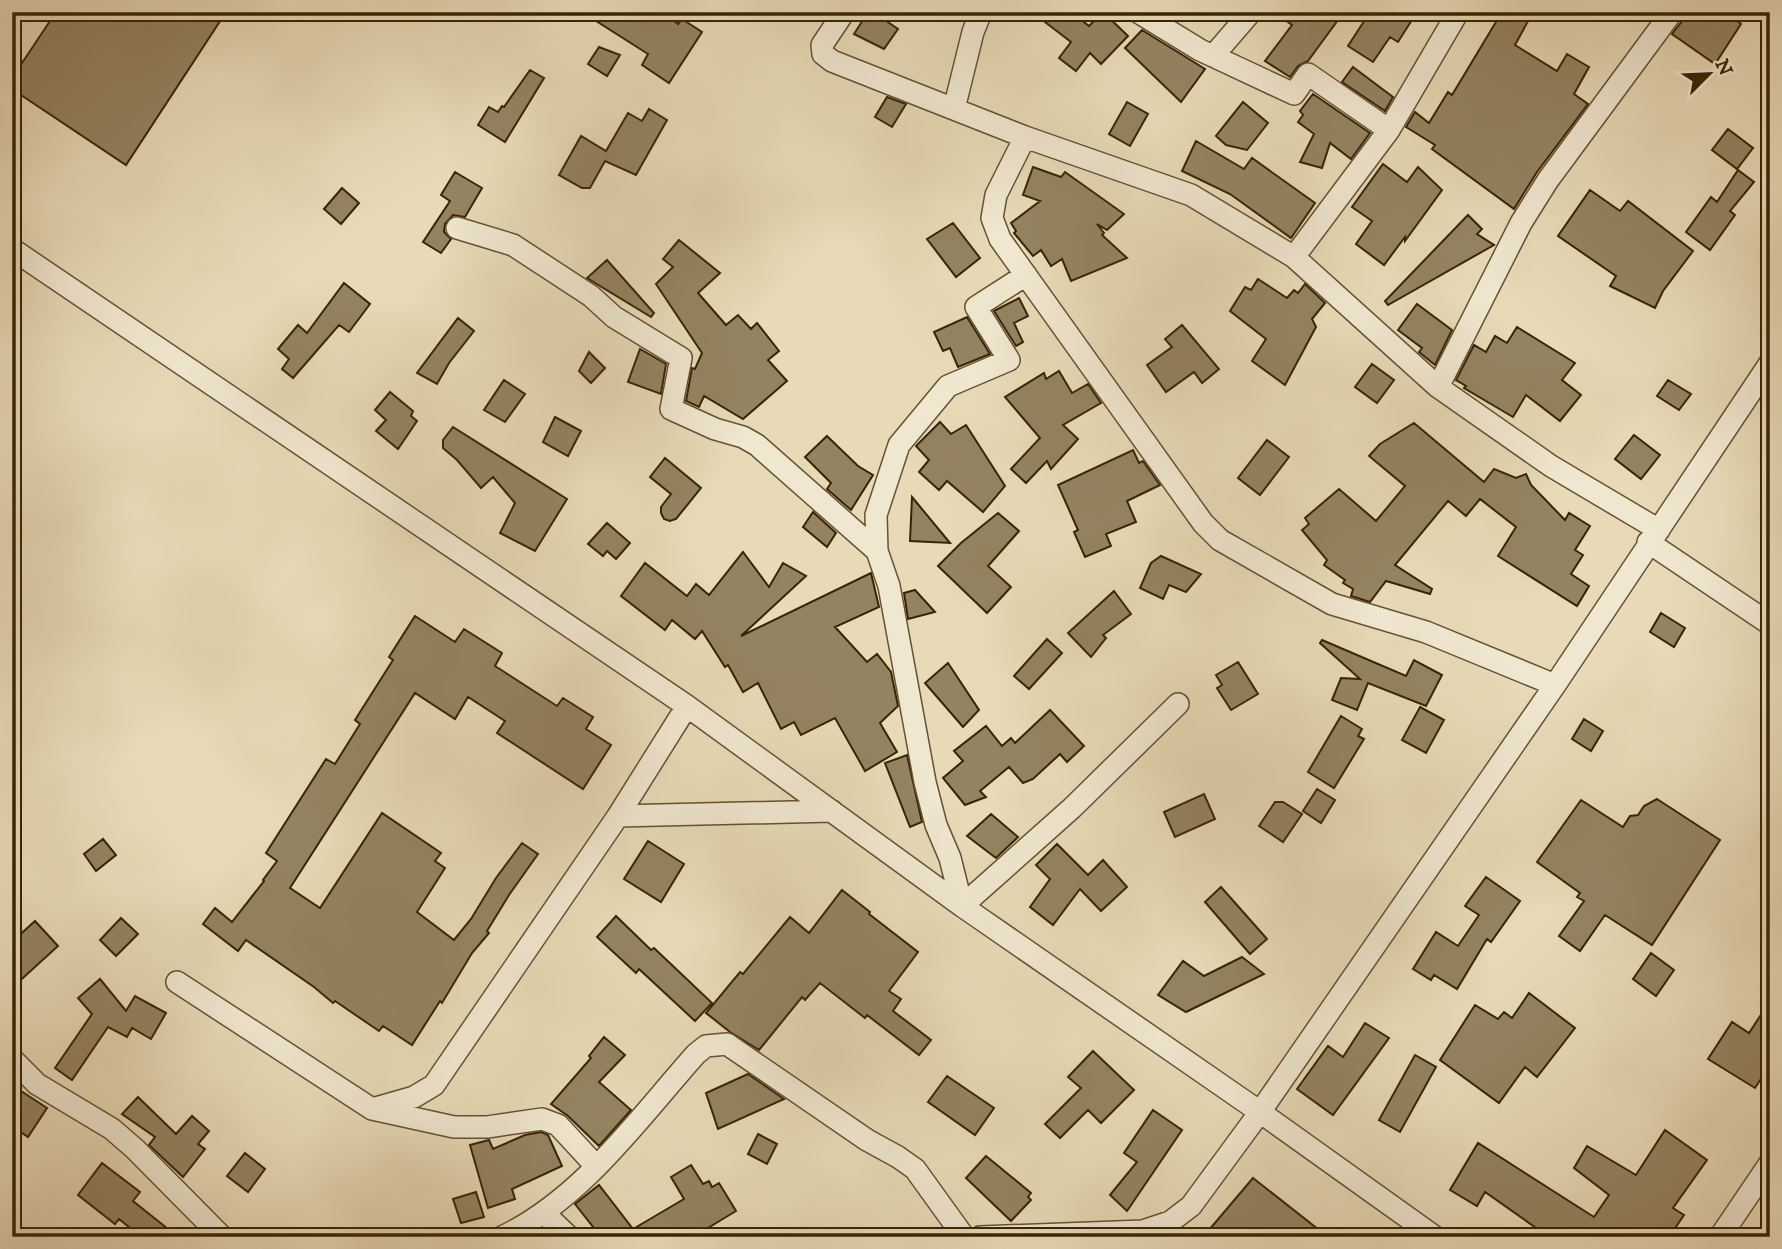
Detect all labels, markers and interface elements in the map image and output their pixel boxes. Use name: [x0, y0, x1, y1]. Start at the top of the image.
north arrow: [1674, 38, 1744, 108]
text: N: [1709, 56, 1737, 80]

